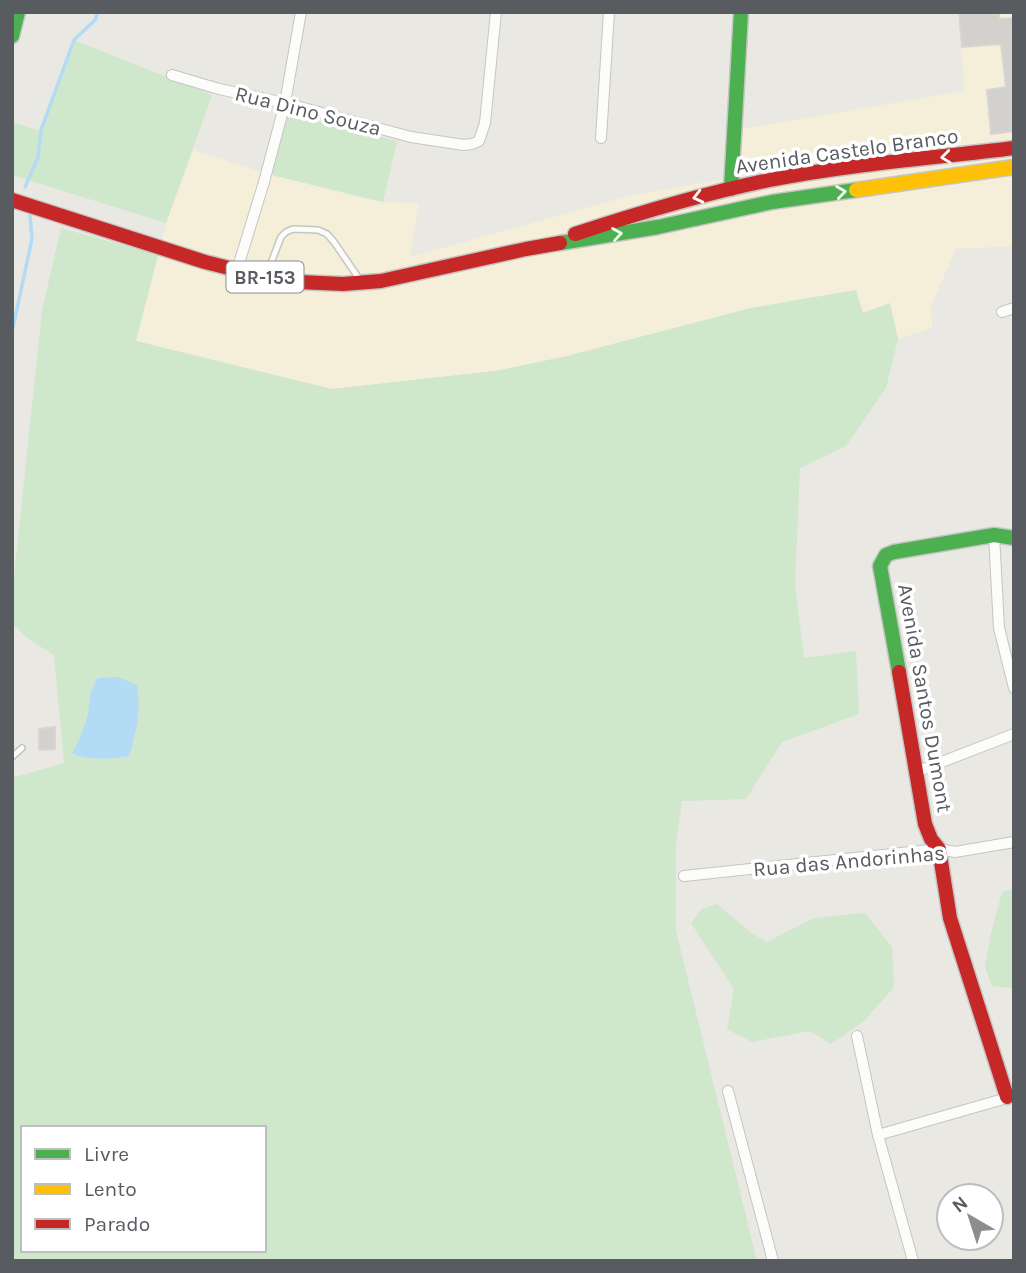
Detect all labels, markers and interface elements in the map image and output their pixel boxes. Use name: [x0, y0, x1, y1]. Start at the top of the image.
street label: Rua Dino Souza: [232, 81, 384, 141]
street label: Avenida Castelo Branco: [734, 123, 960, 179]
one-way arrow: [940, 149, 952, 164]
one-way arrow: [835, 184, 847, 199]
one-way arrow: [692, 189, 704, 203]
one-way arrow: [612, 227, 623, 242]
road number: BR-153: [226, 262, 304, 292]
street label: Avenida Santos Dumont: [893, 582, 957, 814]
street label: Rua das Andorinhas: [752, 841, 946, 881]
legend: [21, 1126, 266, 1252]
text: Livre: [84, 1142, 129, 1166]
text: Lento: [84, 1177, 137, 1201]
north arrow: [935, 1182, 1005, 1252]
text: N: [948, 1192, 972, 1217]
text: Parado: [84, 1212, 150, 1236]

